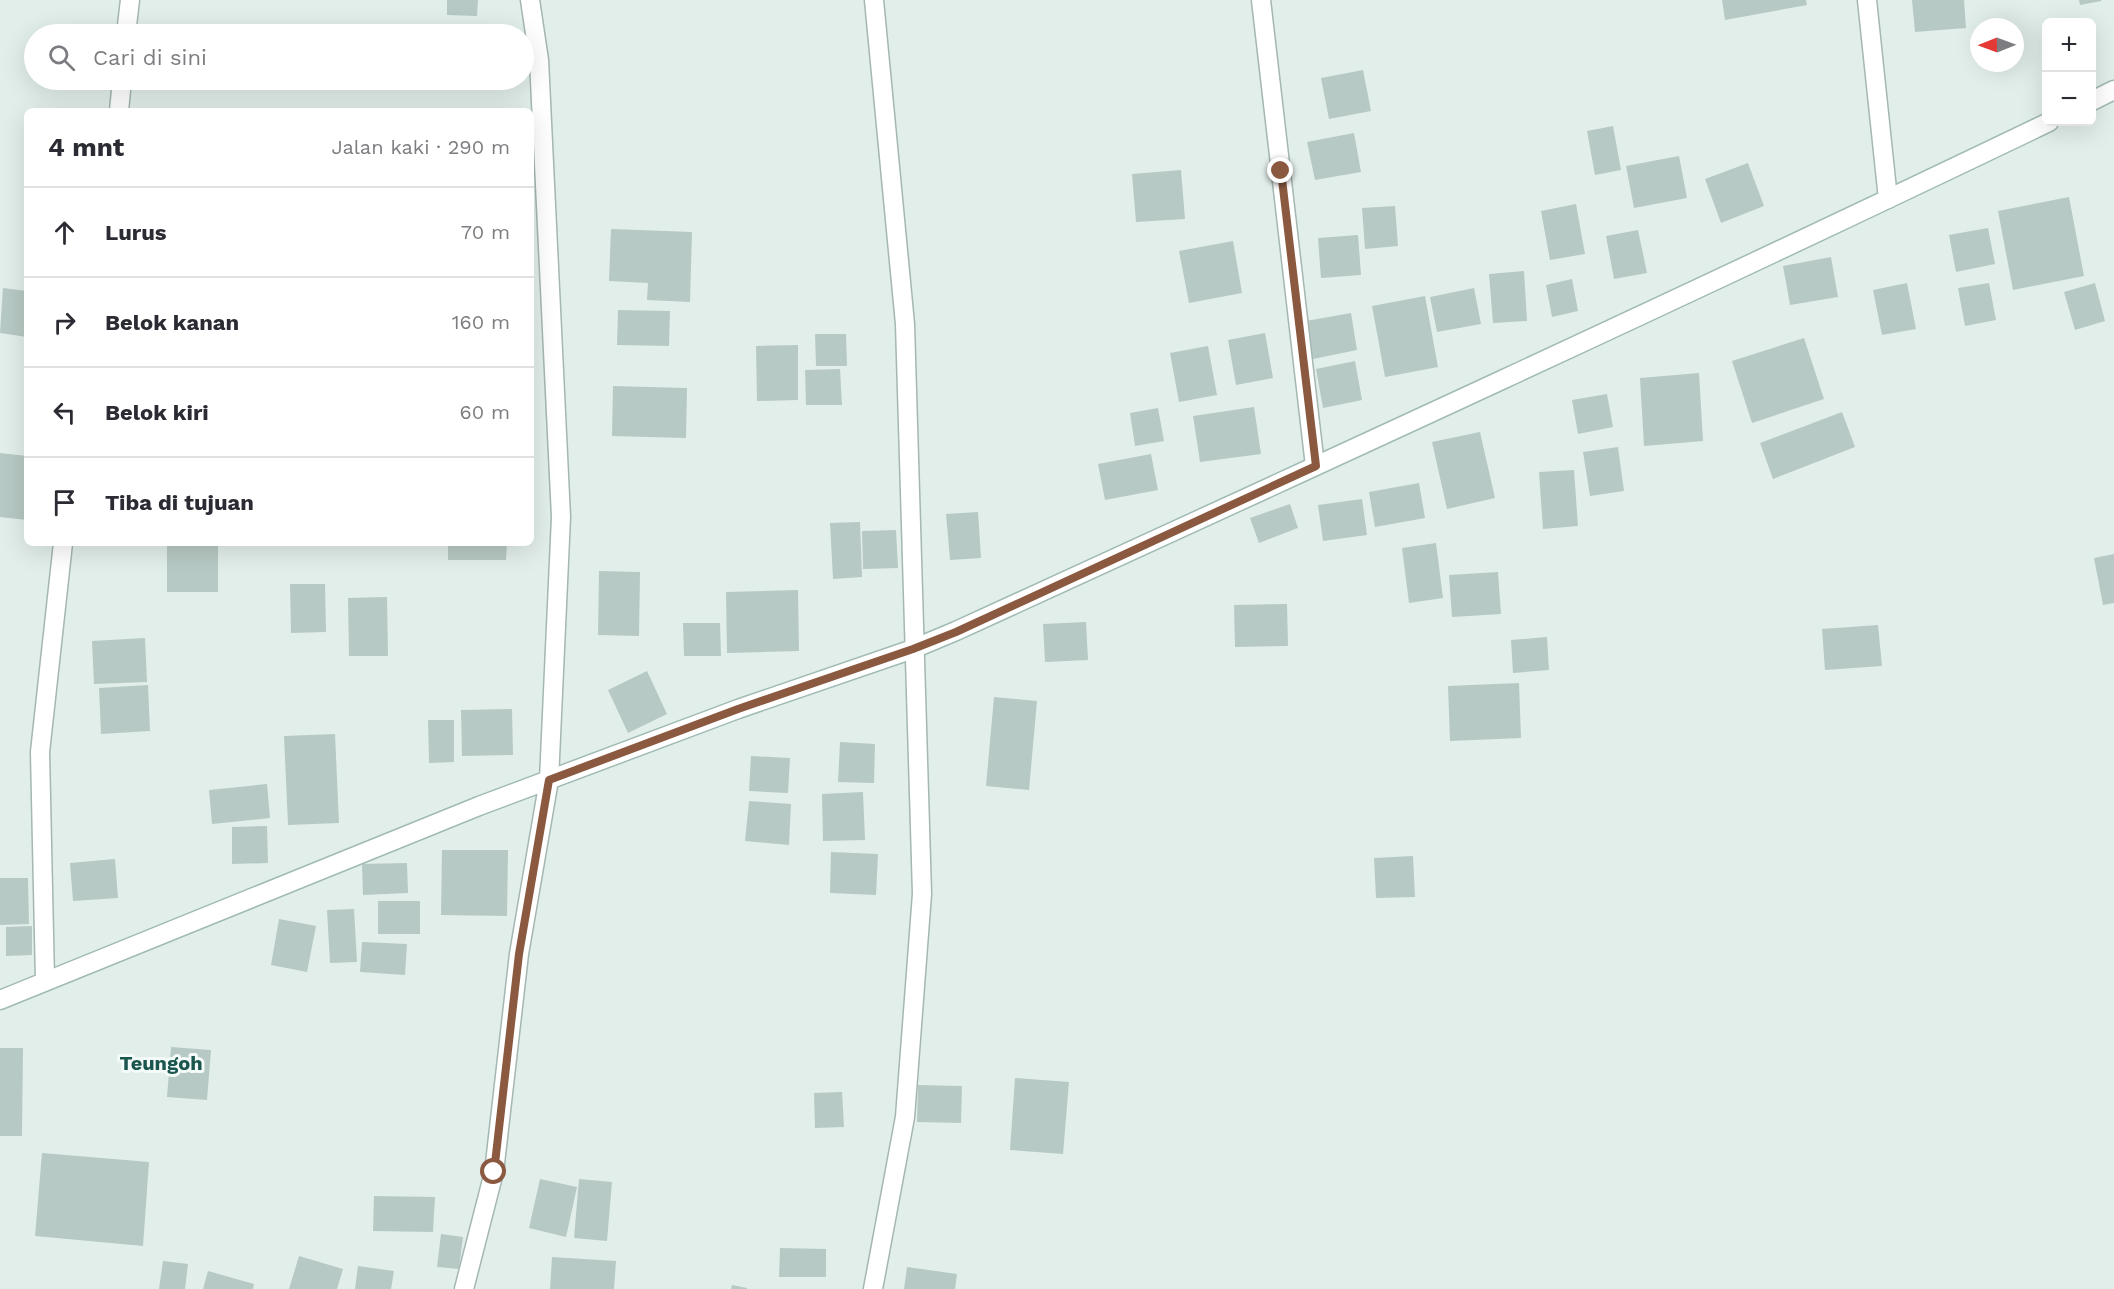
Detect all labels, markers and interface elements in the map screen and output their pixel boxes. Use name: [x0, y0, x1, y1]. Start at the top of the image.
north arrow: [1970, 18, 2024, 72]
map controls: [2042, 18, 2096, 126]
button: +: [2042, 18, 2096, 72]
search box: [24, 24, 534, 90]
icon: search: [45, 41, 78, 74]
text: Cari di sini: [93, 45, 207, 70]
button: −: [2042, 72, 2096, 126]
text: 4 mnt: [48, 132, 124, 162]
text: Jalan kaki · 290 m: [331, 135, 510, 159]
route end: [1267, 157, 1293, 183]
icon: ahead: [48, 216, 81, 249]
text: Lurus: [105, 220, 167, 245]
text: 70 m: [461, 220, 510, 244]
icon: right: [48, 306, 81, 339]
text: Belok kanan: [105, 310, 239, 335]
text: 160 m: [452, 310, 510, 334]
icon: left: [48, 396, 81, 429]
text: Belok kiri: [105, 400, 209, 425]
text: 60 m: [460, 400, 510, 424]
icon: arrive: [48, 486, 81, 519]
text: Tiba di tujuan: [105, 490, 254, 515]
district label: Teungoh: [119, 1051, 203, 1075]
route start: [480, 1158, 506, 1184]

